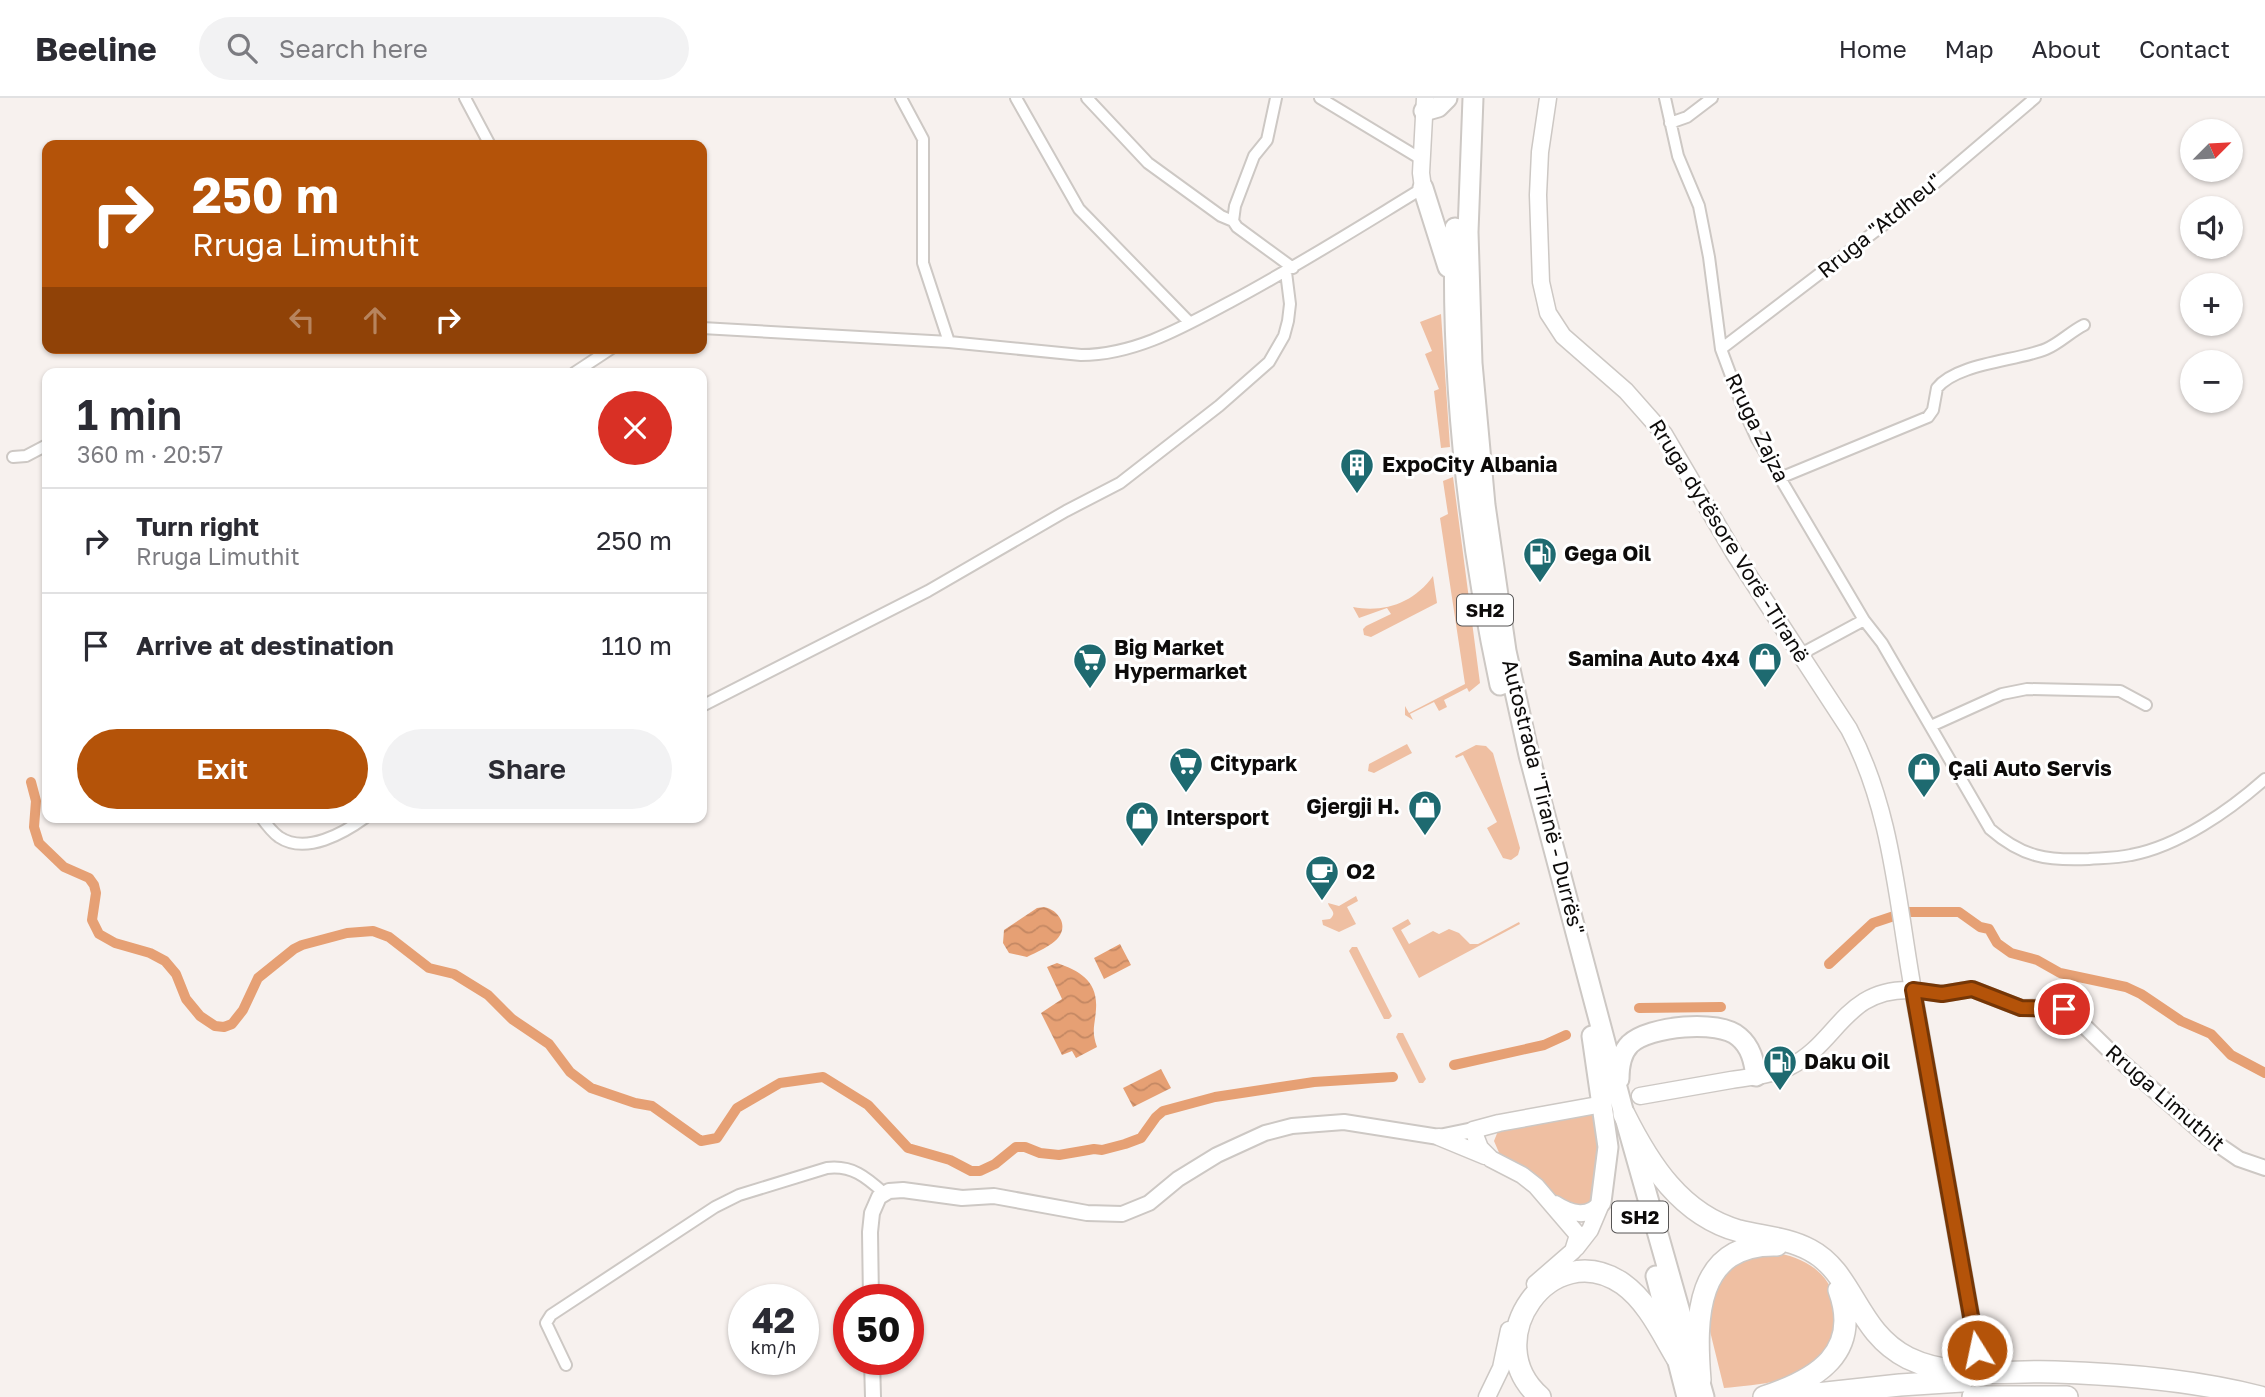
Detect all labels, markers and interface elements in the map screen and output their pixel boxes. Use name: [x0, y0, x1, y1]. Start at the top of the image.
search box: [199, 17, 689, 80]
text: Beeline: [35, 29, 157, 68]
icon: search: [223, 29, 261, 67]
text: Search here: [279, 33, 428, 64]
text: Home: [1839, 34, 1907, 63]
text: Map: [1945, 34, 1994, 63]
text: About: [2032, 34, 2101, 63]
text: Contact: [2139, 34, 2230, 63]
north arrow: [2180, 119, 2244, 182]
map controls: [2180, 119, 2243, 413]
text: 250 m: [192, 165, 339, 224]
street label: Rruga "Atdheu": [1812, 167, 1947, 283]
icon: right: [77, 168, 168, 259]
button: sound: [2180, 196, 2243, 259]
text: Rruga Limuthit: [192, 225, 420, 263]
button: +: [2180, 273, 2243, 336]
icon: left: [283, 301, 321, 339]
icon: ahead: [356, 301, 394, 339]
icon: right: [429, 301, 467, 339]
button: −: [2180, 350, 2243, 413]
street label: Rruga Zajza: [1720, 369, 1795, 486]
text: 1 min: [77, 389, 182, 439]
button: close: [598, 391, 672, 465]
street label: Rruga dytësore Vorë -Tiranë: [1644, 414, 1816, 667]
text: 360 m · 20:57: [77, 440, 223, 468]
building icon: ExpoCity Albania: [1338, 446, 1376, 495]
place label: ExpoCity Albania: [1382, 451, 1557, 477]
text: Turn right: [136, 511, 259, 542]
icon: right: [77, 522, 115, 560]
text: 250 m: [596, 525, 672, 556]
fuel station icon: Gega Oil: [1521, 535, 1559, 584]
place label: Gega Oil: [1564, 540, 1651, 566]
text: Rruga Limuthit: [136, 542, 300, 570]
road number: SH2: [1457, 594, 1513, 625]
icon: arrive: [77, 627, 115, 665]
text: Arrive at destination: [136, 630, 394, 661]
text: 110 m: [601, 630, 672, 661]
place label: Big Market Hypermarket: [1114, 634, 1247, 684]
shop icon: Samina Auto 4x4: [1746, 640, 1784, 689]
supermarket icon: Big Market Hypermarket: [1071, 641, 1109, 690]
place label: Samina Auto 4x4: [1568, 645, 1740, 671]
street label: Autostrada "Tiranë - Durrës": [1497, 656, 1591, 937]
button: Exit: [77, 729, 368, 809]
button: Share: [382, 729, 672, 809]
supermarket icon: Citypark: [1167, 745, 1205, 794]
place label: Citypark: [1210, 750, 1297, 776]
shop icon: Çali Auto Servis: [1905, 750, 1943, 799]
place label: Çali Auto Servis: [1948, 755, 2112, 781]
shop icon: Gjergji H.: [1406, 788, 1444, 837]
place label: Gjergji H.: [1306, 793, 1400, 819]
shop icon: Intersport: [1123, 799, 1161, 848]
place label: Intersport: [1166, 804, 1269, 830]
cafe icon: O2: [1303, 853, 1341, 902]
place label: O2: [1346, 858, 1375, 884]
pin: [2034, 979, 2094, 1039]
icon: arrive: [2045, 990, 2083, 1028]
street label: Rruga Limuthit: [2101, 1038, 2231, 1156]
fuel station icon: Daku Oil: [1761, 1043, 1799, 1092]
place label: Daku Oil: [1804, 1048, 1890, 1074]
road number: SH2: [1612, 1202, 1668, 1232]
speed limit sign: 50: [833, 1284, 924, 1375]
text: 42: [752, 1299, 795, 1341]
position arrow: [1940, 1313, 2014, 1387]
text: km/h: [751, 1336, 796, 1358]

